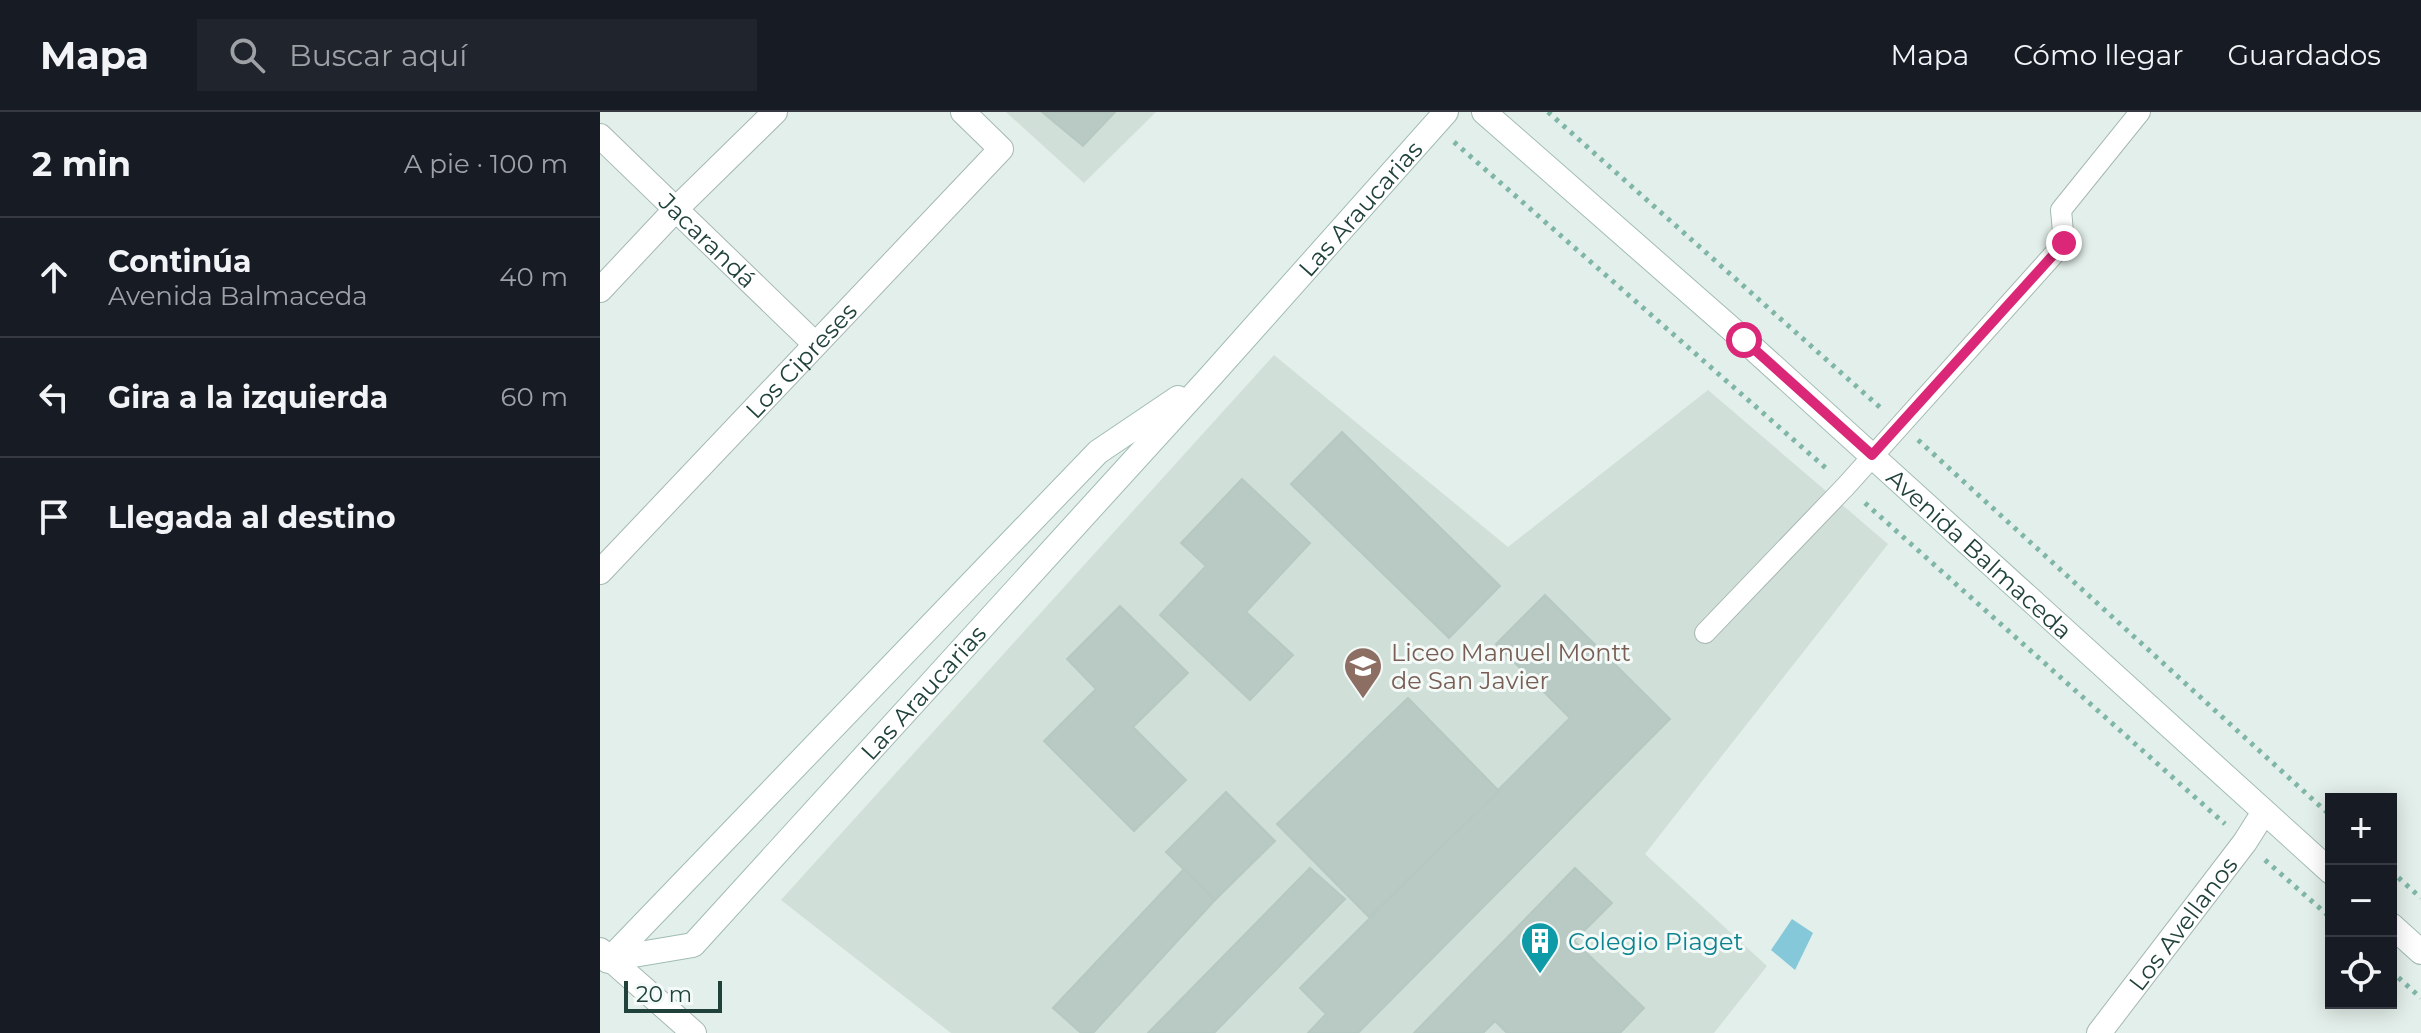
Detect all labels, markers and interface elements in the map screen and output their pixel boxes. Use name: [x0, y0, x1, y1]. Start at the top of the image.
search box: [197, 19, 757, 91]
text: Mapa: [40, 32, 149, 79]
icon: search: [225, 33, 269, 77]
text: Buscar aquí: [289, 37, 467, 74]
text: Mapa: [1890, 38, 1969, 72]
text: Cómo llegar: [2013, 38, 2183, 72]
text: Guardados: [2227, 38, 2381, 72]
street label: Las Araucarias: [1292, 135, 1428, 282]
text: 2 min: [32, 143, 131, 185]
text: A pie · 100 m: [404, 148, 568, 180]
street label: Jacarandá: [653, 186, 762, 294]
route end: [2046, 225, 2082, 261]
text: Continúa: [108, 243, 251, 280]
icon: ahead: [32, 255, 76, 299]
text: 40 m: [499, 261, 568, 293]
text: Avenida Balmaceda: [108, 280, 368, 312]
street label: Los Cipreses: [739, 296, 863, 424]
route start: [1726, 322, 1762, 358]
icon: left: [32, 375, 76, 419]
text: Gira a la izquierda: [108, 379, 388, 416]
text: 60 m: [501, 381, 568, 413]
street label: Avenida Balmaceda: [1881, 462, 2078, 645]
icon: arrive: [32, 495, 76, 539]
text: Llegada al destino: [108, 499, 396, 536]
street label: Las Araucarias: [854, 619, 992, 766]
place label: Liceo Manuel Montt de San Javier: [1391, 638, 1631, 695]
school or university icon: Liceo Manuel Montt de San Javier: [1342, 645, 1384, 700]
map controls: [2325, 793, 2397, 1009]
button: +: [2325, 793, 2397, 865]
street label: Los Avellanos: [2122, 851, 2243, 996]
button: −: [2325, 865, 2397, 937]
building icon: Colegio Piaget: [1519, 920, 1561, 975]
place label: Colegio Piaget: [1568, 927, 1743, 956]
button: locate: [2325, 937, 2397, 1009]
scale bar: [624, 977, 722, 1013]
text: 20 m: [636, 981, 692, 1008]

